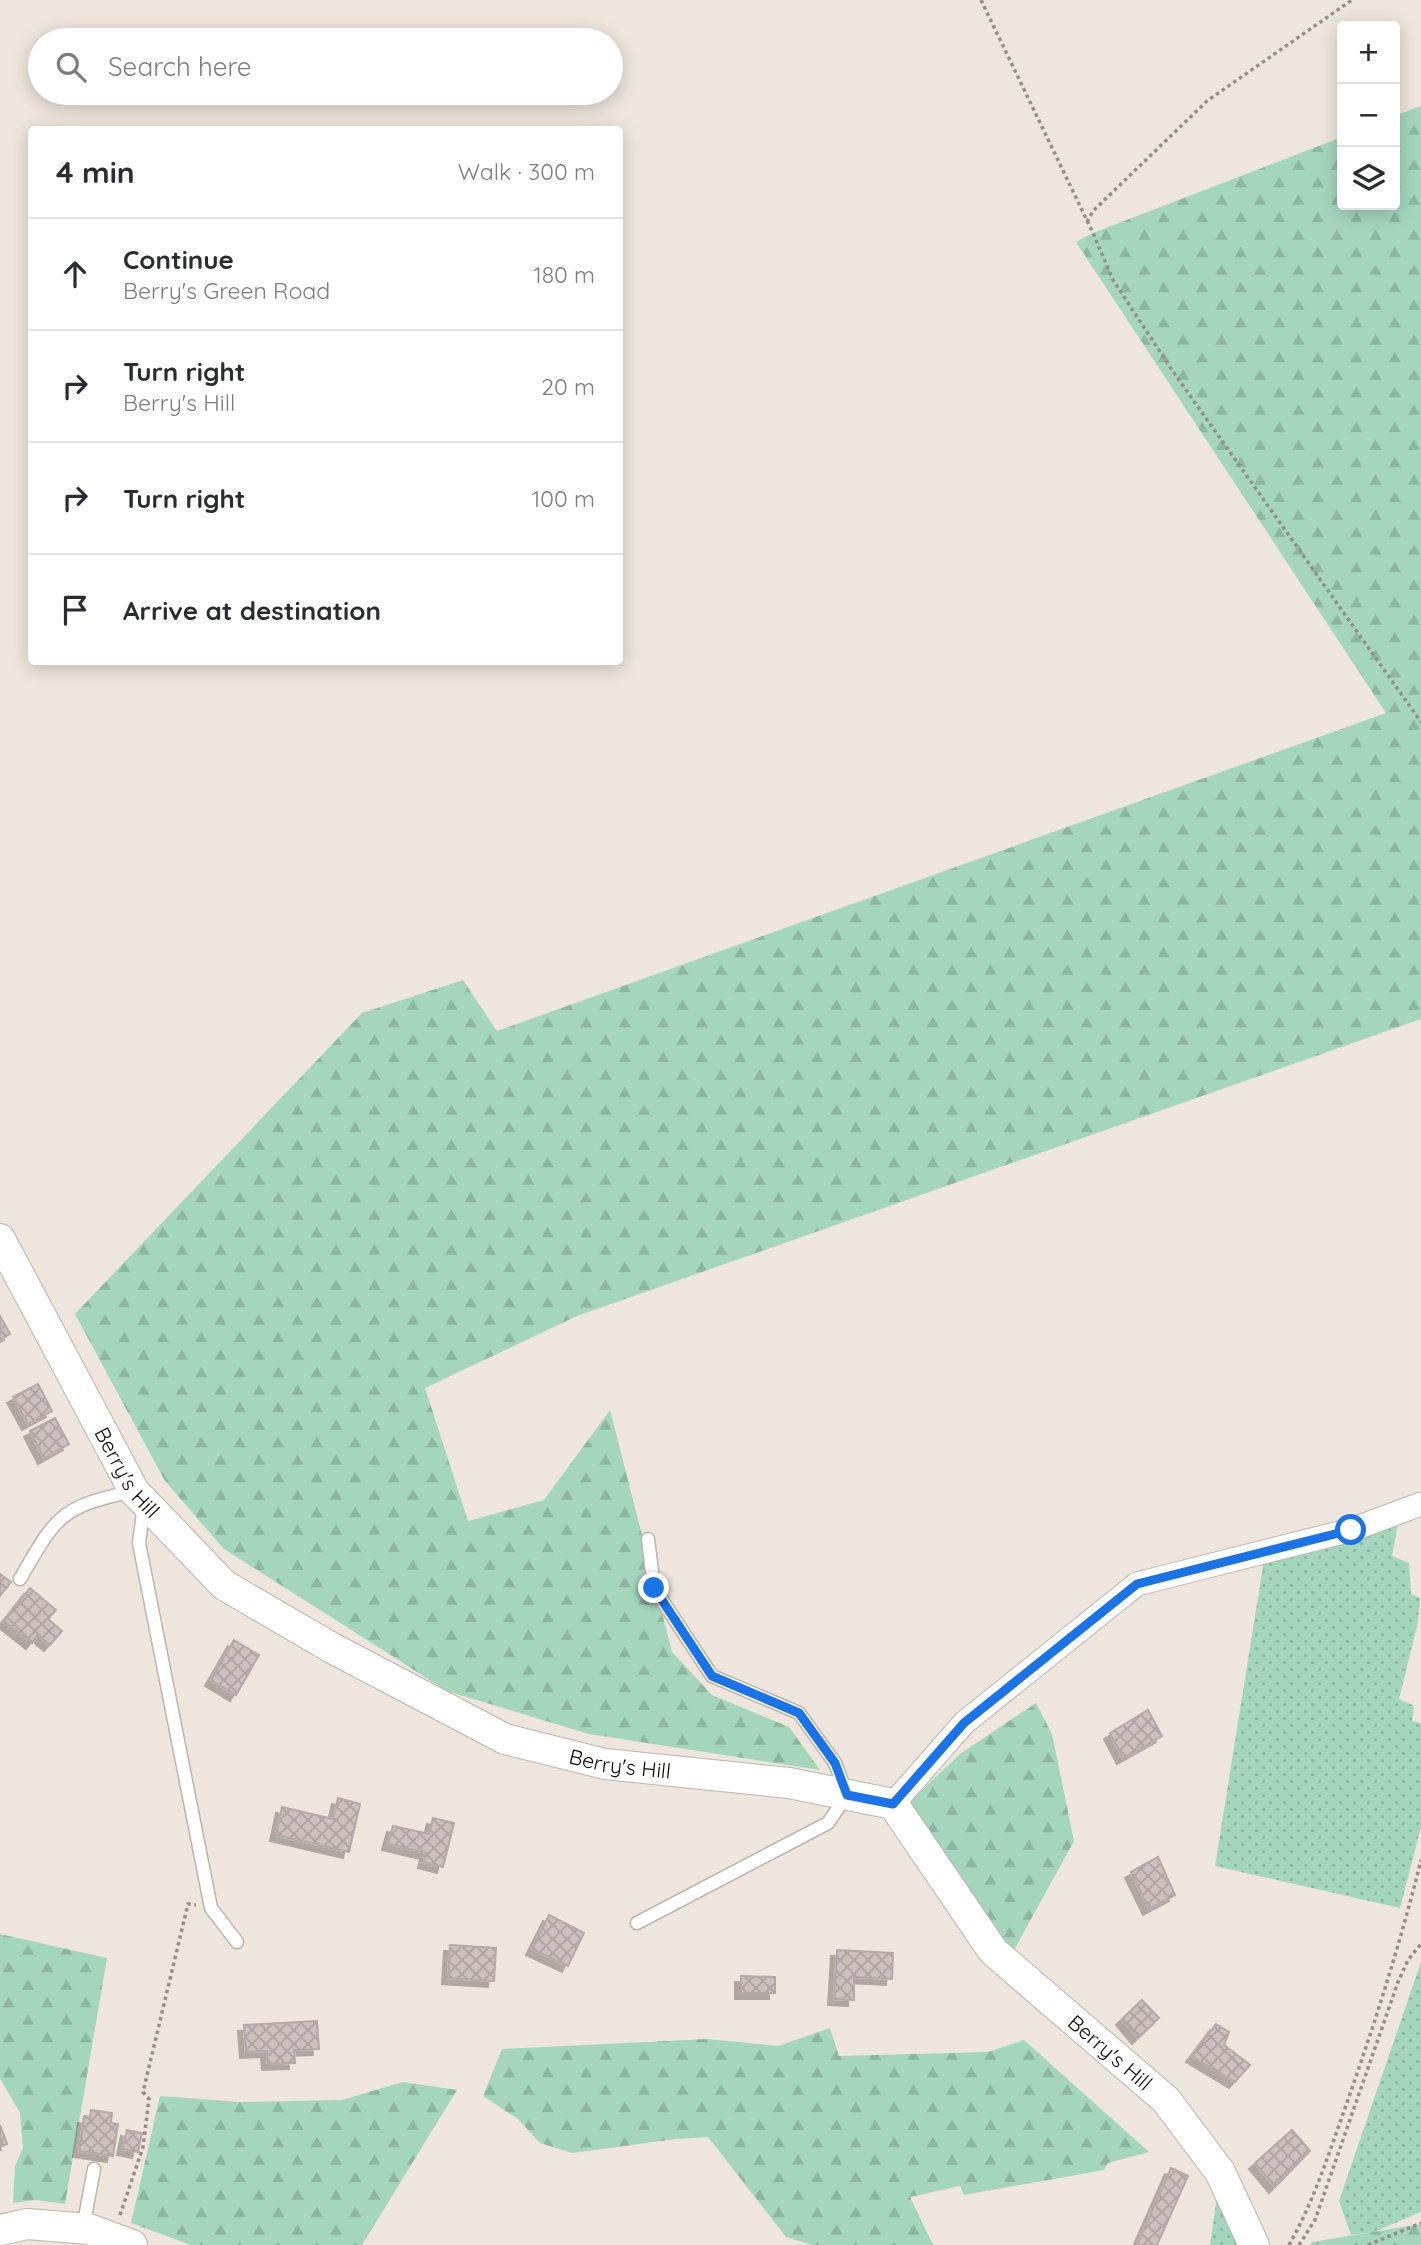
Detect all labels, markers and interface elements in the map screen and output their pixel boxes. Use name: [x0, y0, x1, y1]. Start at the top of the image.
map controls: [1337, 21, 1400, 210]
button: +: [1337, 21, 1400, 84]
search box: [28, 28, 623, 105]
icon: search: [52, 48, 90, 86]
text: Search here: [108, 50, 252, 83]
button: −: [1337, 84, 1400, 147]
button: layers: [1337, 147, 1400, 210]
text: 4 min: [56, 153, 135, 191]
text: Walk · 300 m: [458, 157, 595, 186]
text: Continue: [123, 243, 234, 276]
icon: ahead: [56, 255, 94, 293]
text: 180 m: [533, 260, 595, 289]
text: Berry's Green Road: [123, 276, 330, 305]
text: Turn right: [123, 355, 245, 388]
icon: right: [56, 367, 94, 405]
text: 20 m: [541, 372, 595, 401]
text: Berry's Hill: [123, 388, 235, 417]
icon: right: [56, 479, 94, 517]
text: Turn right: [123, 482, 245, 515]
text: 100 m: [532, 484, 595, 513]
icon: arrive: [56, 591, 94, 629]
text: Arrive at destination: [123, 594, 381, 627]
street label: Berry's Hill: [89, 1422, 165, 1523]
route start: [1335, 1514, 1366, 1545]
route end: [638, 1572, 669, 1603]
street label: Berry's Hill: [566, 1743, 672, 1784]
street label: Berry's Hill: [1063, 2009, 1158, 2095]

